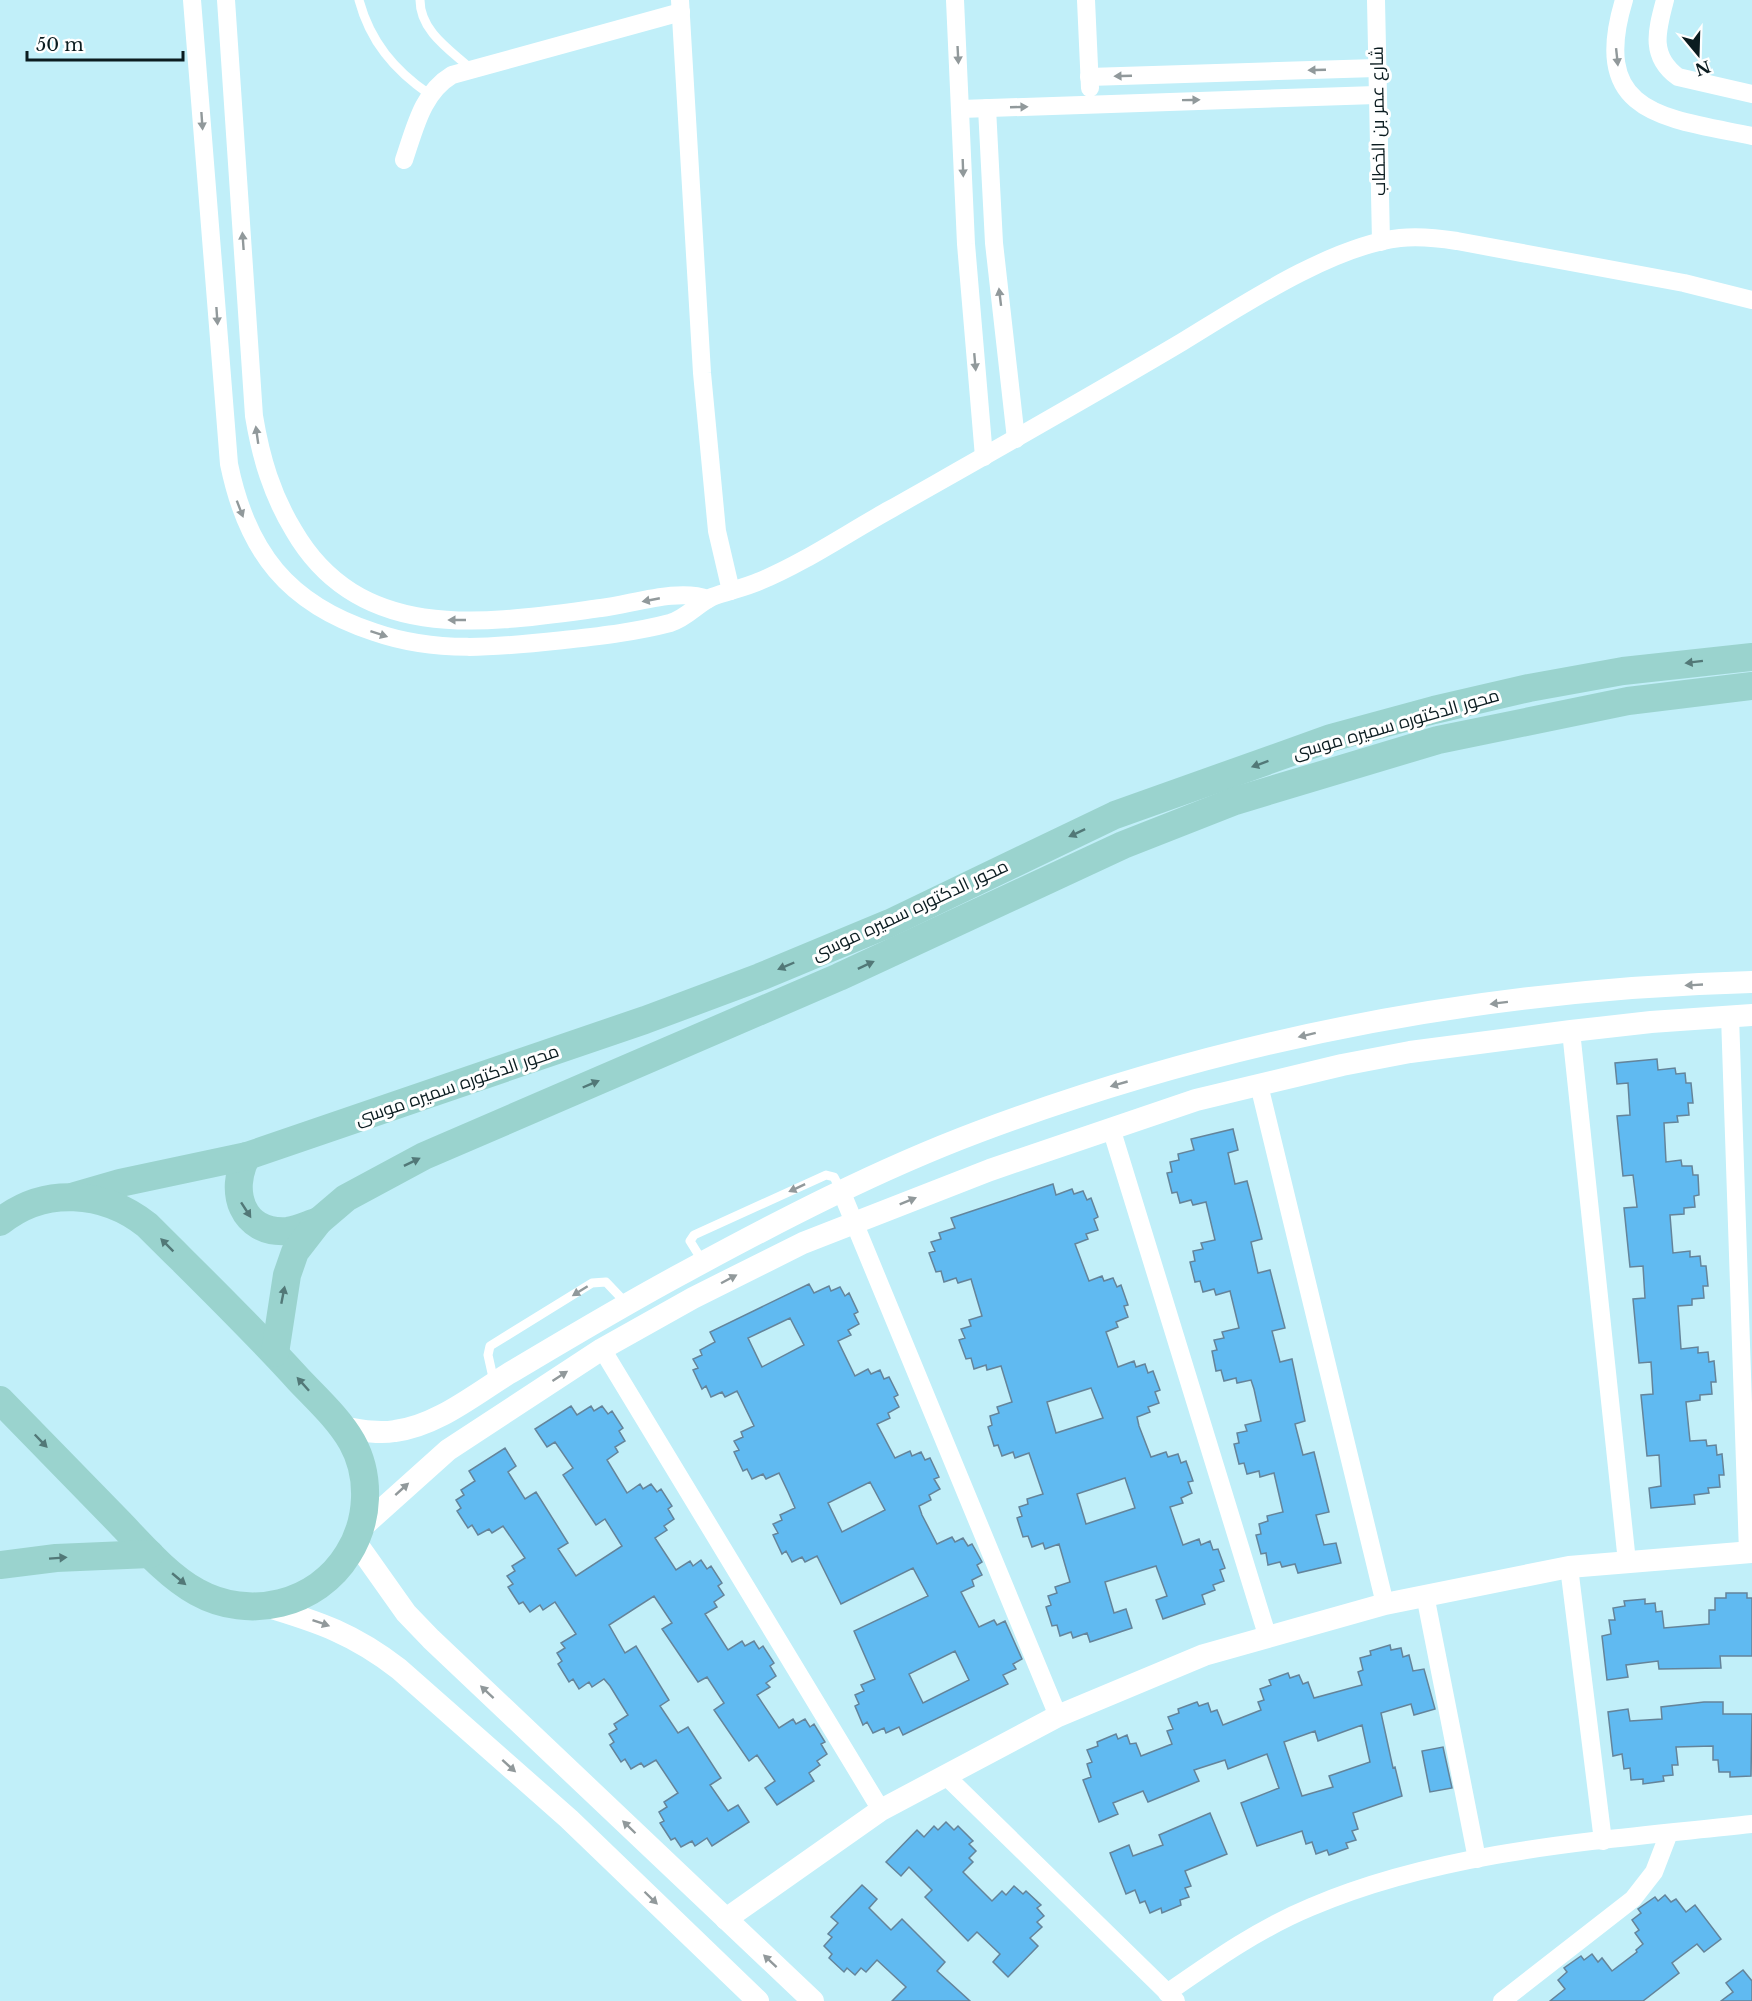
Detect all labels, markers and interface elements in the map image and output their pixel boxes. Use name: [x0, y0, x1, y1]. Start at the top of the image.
scale bar: [27, 24, 183, 62]
north arrow: [1668, 24, 1728, 84]
text: 50 m: [36, 34, 84, 56]
one-way arrow: [953, 45, 963, 64]
street label: شارع عمر بن الخطاب: [1366, 46, 1391, 196]
one-way arrow: [1612, 48, 1622, 67]
text: N: [1693, 56, 1713, 80]
one-way arrow: [1308, 65, 1327, 75]
one-way arrow: [1113, 72, 1132, 81]
one-way arrow: [1181, 96, 1200, 105]
one-way arrow: [1010, 102, 1029, 112]
one-way arrow: [198, 112, 207, 131]
one-way arrow: [958, 158, 968, 177]
one-way arrow: [238, 231, 247, 250]
one-way arrow: [995, 287, 1005, 306]
one-way arrow: [213, 306, 222, 325]
one-way arrow: [970, 353, 980, 372]
one-way arrow: [253, 426, 262, 445]
one-way arrow: [235, 500, 245, 518]
one-way arrow: [641, 596, 660, 605]
one-way arrow: [448, 615, 467, 625]
one-way arrow: [370, 630, 388, 639]
one-way arrow: [1684, 657, 1703, 667]
street label: محور الدكتوره سميره موسى: [1290, 684, 1502, 764]
one-way arrow: [1251, 759, 1269, 769]
one-way arrow: [1068, 828, 1086, 838]
street label: محور الدكتوره سميره موسى: [808, 855, 1012, 965]
one-way arrow: [857, 960, 874, 969]
one-way arrow: [777, 962, 794, 971]
one-way arrow: [1684, 980, 1703, 989]
one-way arrow: [1490, 998, 1509, 1007]
one-way arrow: [1298, 1030, 1316, 1040]
street label: محور الدكتوره سميره موسى: [352, 1040, 562, 1130]
one-way arrow: [582, 1079, 600, 1089]
one-way arrow: [1110, 1080, 1128, 1089]
one-way arrow: [403, 1157, 420, 1166]
one-way arrow: [788, 1183, 806, 1193]
one-way arrow: [899, 1196, 917, 1205]
one-way arrow: [240, 1202, 251, 1219]
one-way arrow: [160, 1238, 174, 1252]
one-way arrow: [721, 1274, 738, 1284]
one-way arrow: [571, 1285, 588, 1296]
one-way arrow: [279, 1286, 288, 1305]
one-way arrow: [552, 1370, 568, 1381]
one-way arrow: [297, 1377, 310, 1392]
one-way arrow: [33, 1434, 47, 1448]
one-way arrow: [394, 1483, 409, 1496]
one-way arrow: [49, 1554, 68, 1563]
one-way arrow: [171, 1572, 186, 1585]
one-way arrow: [312, 1619, 330, 1629]
one-way arrow: [481, 1686, 495, 1700]
one-way arrow: [501, 1759, 516, 1773]
one-way arrow: [622, 1820, 636, 1834]
one-way arrow: [644, 1891, 658, 1905]
one-way arrow: [763, 1954, 778, 1968]

